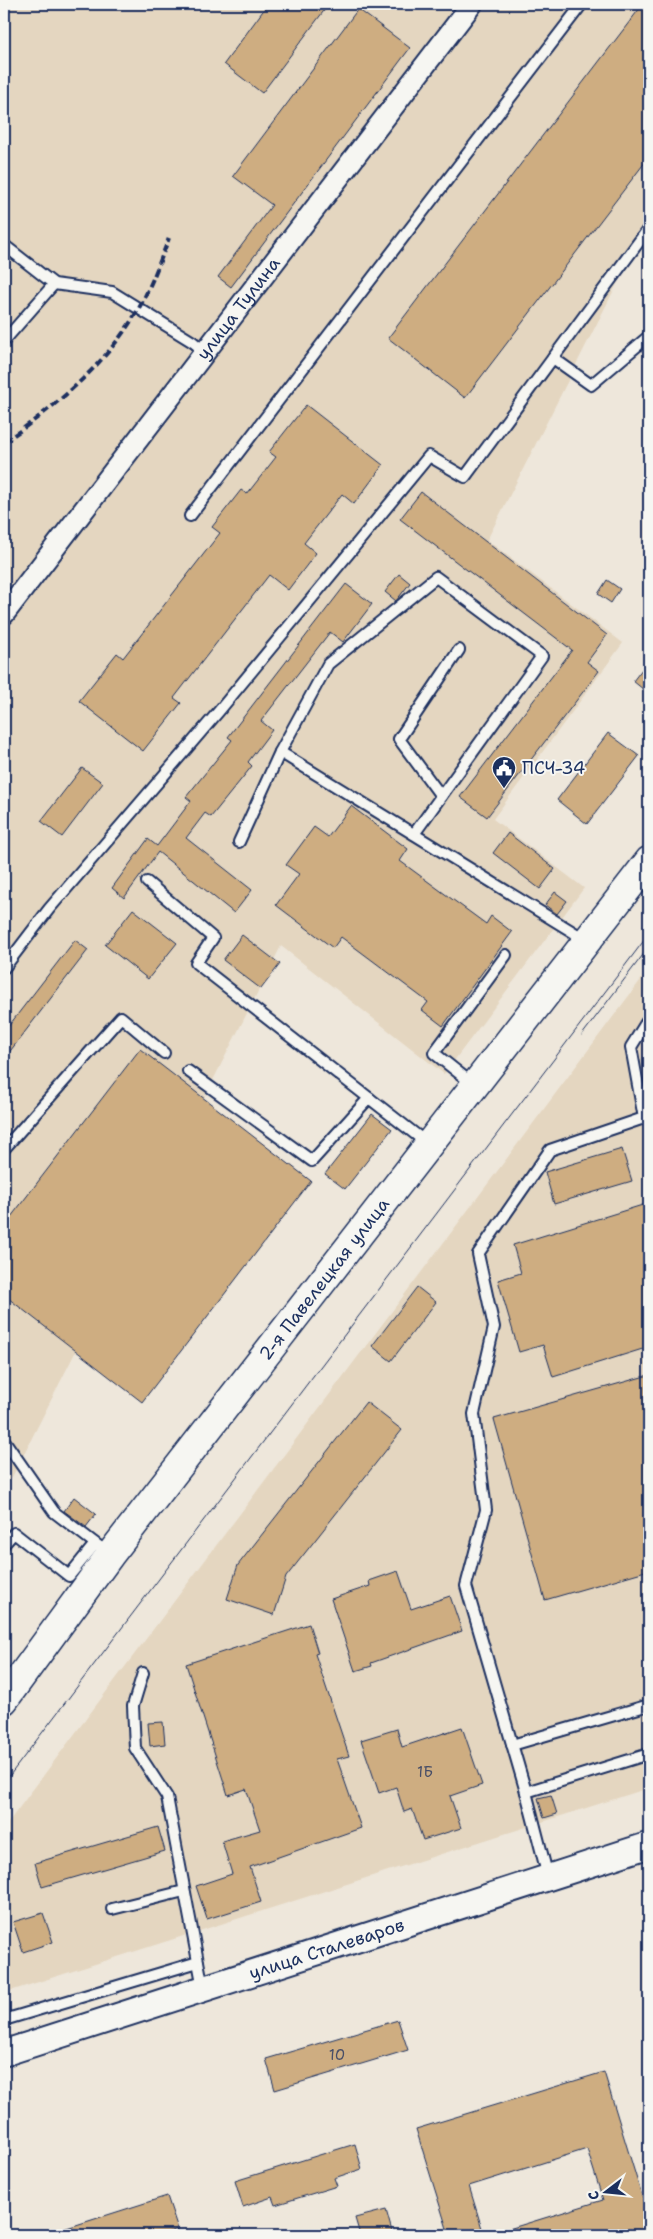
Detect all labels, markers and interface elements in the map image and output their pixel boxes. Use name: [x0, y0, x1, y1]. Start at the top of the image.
street label: улица Тулина: [191, 252, 285, 365]
public building icon: ПСЧ-34: [491, 755, 517, 789]
place label: ПСЧ-34: [522, 756, 585, 780]
street label: 2-я Павелецкая улица: [254, 1193, 395, 1365]
house number: 1Б: [417, 1762, 433, 1782]
street label: улица Сталеваров: [246, 1913, 407, 1985]
house number: 10: [329, 2045, 345, 2065]
north arrow: [580, 2166, 630, 2216]
text: С: [584, 2189, 603, 2202]

